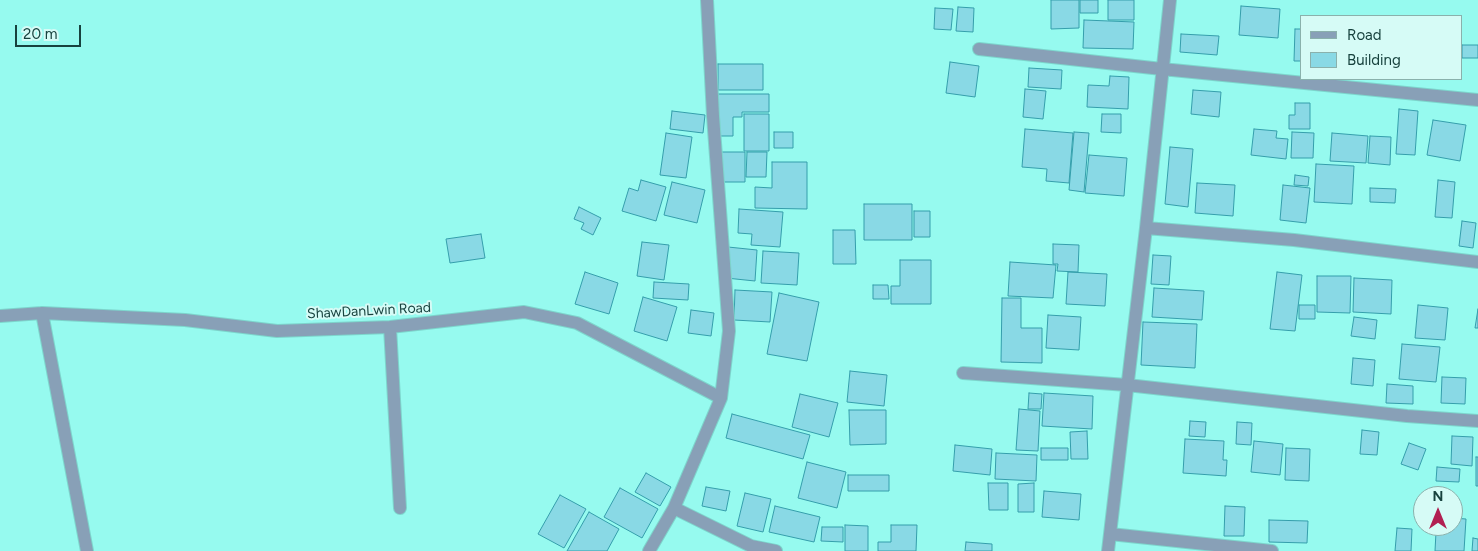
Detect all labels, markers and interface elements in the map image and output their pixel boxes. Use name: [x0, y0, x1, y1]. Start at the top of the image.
scale bar: [18, 15, 84, 47]
legend: [1300, 15, 1463, 80]
text: 20 m: [23, 25, 57, 43]
text: Road: [1347, 26, 1382, 44]
text: Building: [1347, 51, 1401, 69]
street label: ShawDanLwin Road: [307, 299, 431, 323]
north arrow: [1413, 486, 1463, 536]
text: N: [1433, 488, 1443, 505]

